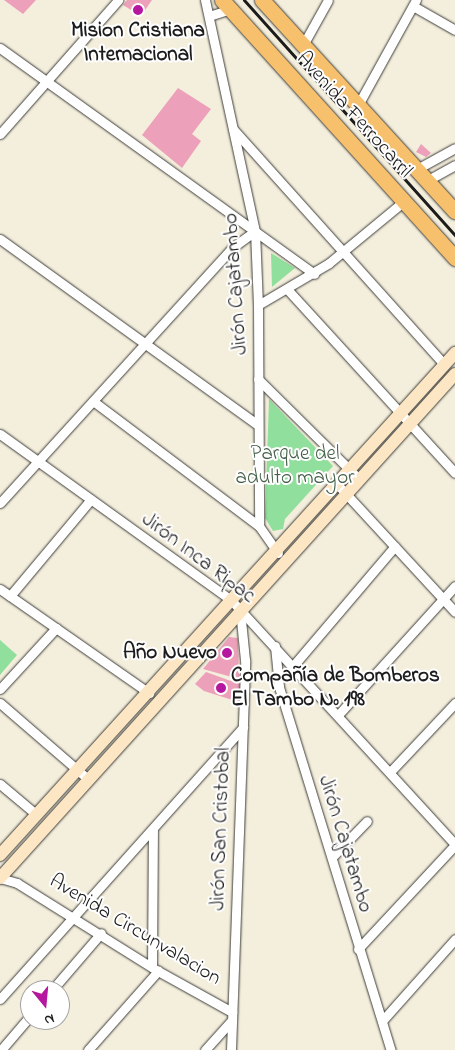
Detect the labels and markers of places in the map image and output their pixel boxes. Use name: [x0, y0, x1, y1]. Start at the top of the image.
marker: Mision Cristiana Internacional: [132, 4, 144, 16]
place label: Mision Cristiana Internacional: [71, 18, 205, 68]
place label: Año Nuevo: [123, 640, 217, 666]
marker: Año Nuevo: [221, 647, 233, 659]
place label: Compañía de Bomberos El Tambo Nº 198: [231, 663, 440, 713]
marker: Compañía de Bomberos El Tambo Nº 198: [215, 682, 227, 694]

